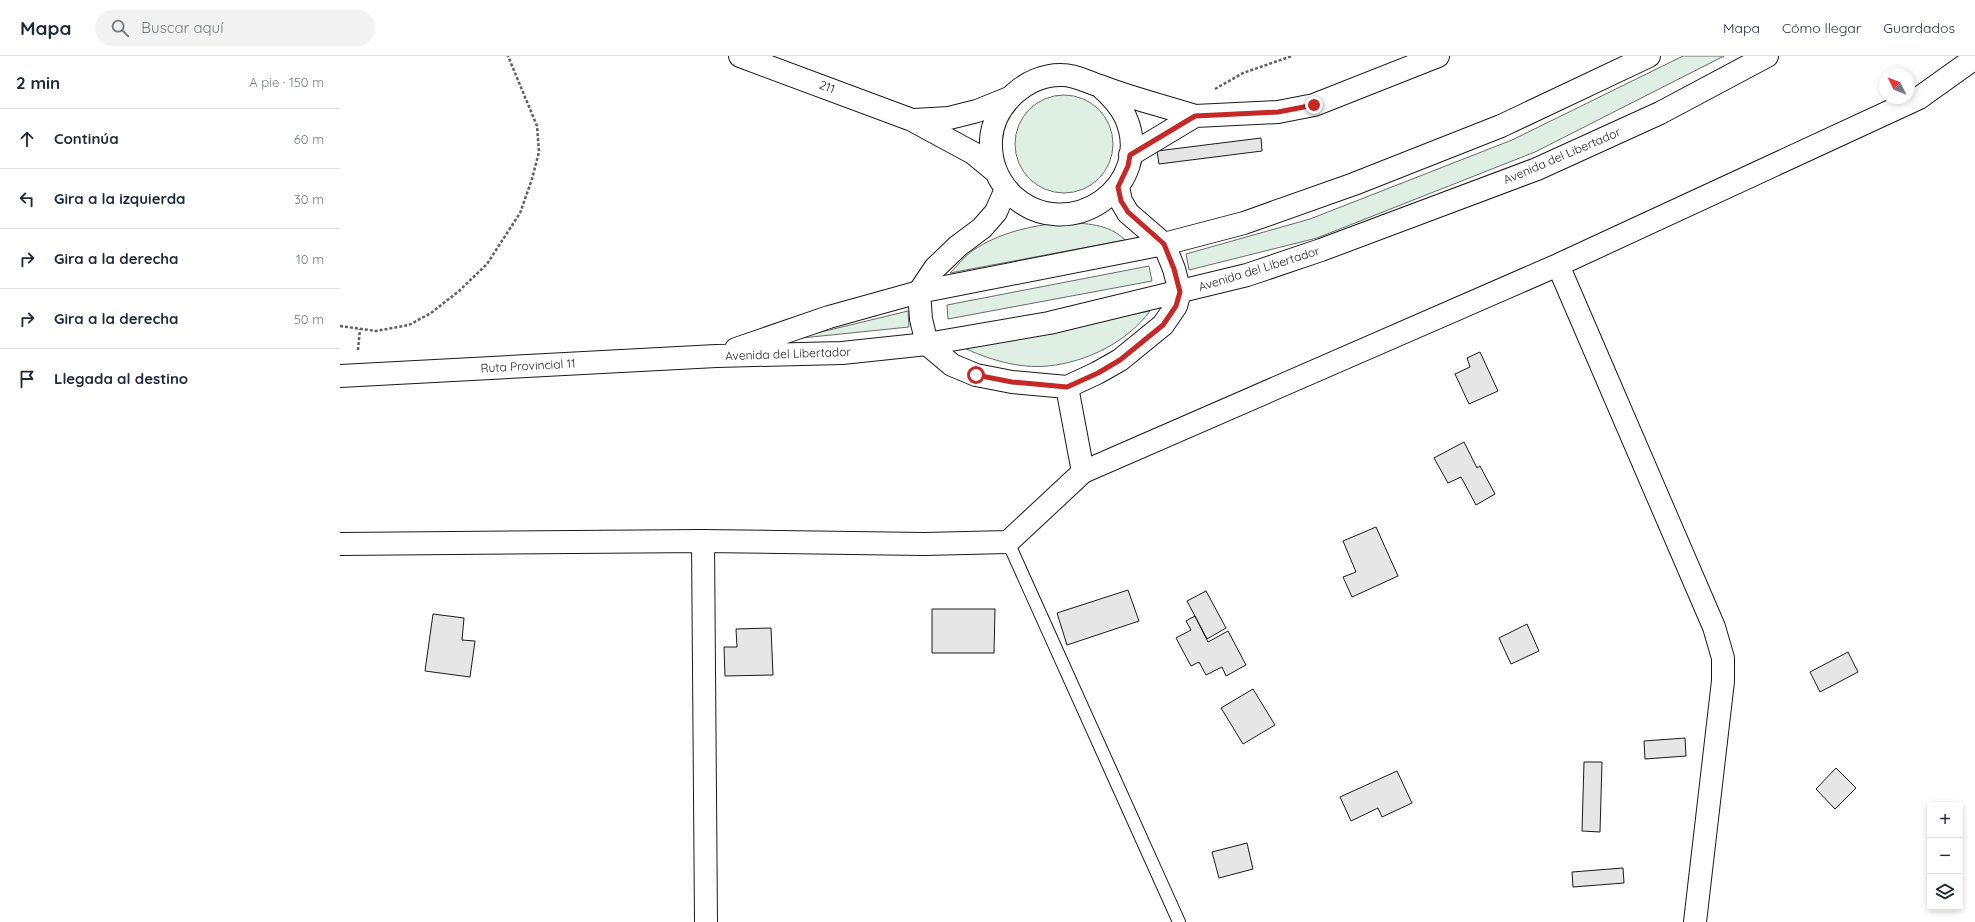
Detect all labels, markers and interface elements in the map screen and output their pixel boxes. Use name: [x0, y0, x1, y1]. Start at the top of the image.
search box: [95, 10, 375, 46]
text: Mapa: [20, 16, 71, 40]
icon: search: [109, 17, 131, 39]
text: Buscar aquí: [141, 18, 223, 37]
text: Mapa: [1723, 19, 1760, 37]
text: Cómo llegar: [1782, 19, 1861, 37]
text: Guardados: [1883, 19, 1955, 37]
north arrow: [1879, 68, 1915, 104]
text: 2 min: [16, 72, 60, 93]
text: A pie · 150 m: [249, 74, 324, 90]
street label: 211: [817, 77, 837, 96]
route end: [1305, 96, 1323, 114]
street label: Avenida del Libertador: [1501, 124, 1623, 187]
icon: ahead: [16, 128, 38, 150]
text: Continúa: [54, 129, 119, 148]
text: 60 m: [294, 131, 324, 147]
icon: left: [16, 188, 38, 210]
text: Gira a la izquierda: [54, 189, 186, 208]
text: 30 m: [294, 191, 324, 207]
street label: Avenida del Libertador: [1196, 243, 1322, 294]
icon: right: [16, 248, 38, 270]
text: Gira a la derecha: [54, 249, 179, 268]
text: 10 m: [296, 251, 324, 267]
icon: right: [16, 308, 38, 330]
text: Gira a la derecha: [54, 309, 179, 328]
text: 50 m: [294, 311, 324, 327]
street label: Avenida del Libertador: [725, 344, 852, 363]
street label: Ruta Provincial 11: [480, 356, 576, 375]
route start: [967, 366, 985, 384]
icon: arrive: [16, 368, 38, 390]
text: Llegada al destino: [54, 369, 188, 388]
map controls: [1927, 802, 1963, 910]
button: +: [1927, 802, 1963, 838]
button: −: [1927, 838, 1963, 874]
button: layers: [1927, 874, 1963, 910]

